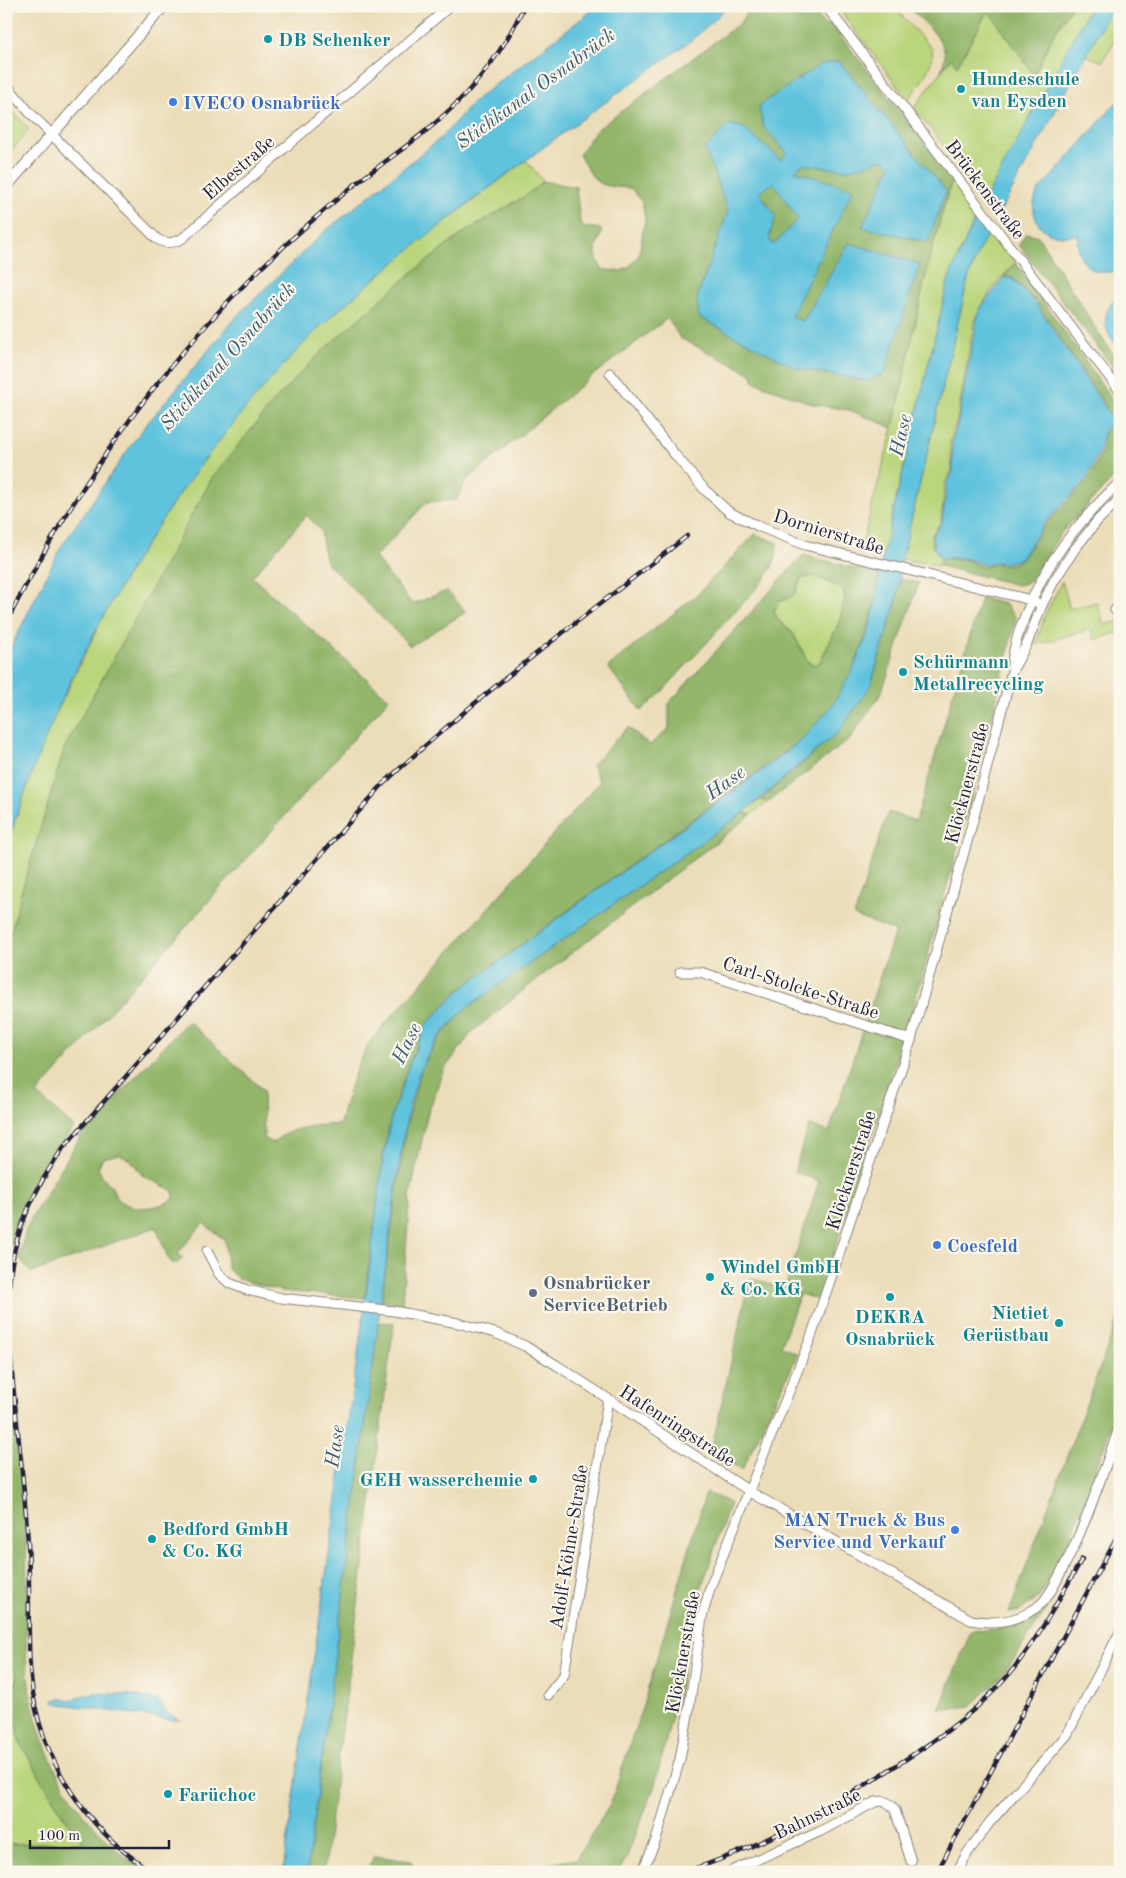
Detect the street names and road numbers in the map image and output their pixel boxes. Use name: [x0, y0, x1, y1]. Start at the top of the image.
street label: Elbestraße: [200, 133, 279, 205]
street label: Brückenstraße: [941, 137, 1027, 244]
street label: Dornierstraße: [771, 508, 886, 559]
street label: Klöcknerstraße: [943, 721, 994, 846]
street label: Carl-Stolcke-Straße: [720, 955, 881, 1024]
street label: Klöcknerstraße: [824, 1109, 881, 1233]
street label: Hafenringstraße: [615, 1383, 738, 1472]
street label: Adolf-Köhne-Straße: [548, 1464, 593, 1631]
street label: Klöcknerstraße: [664, 1589, 705, 1715]
street label: Bahnstraße: [772, 1786, 864, 1844]

